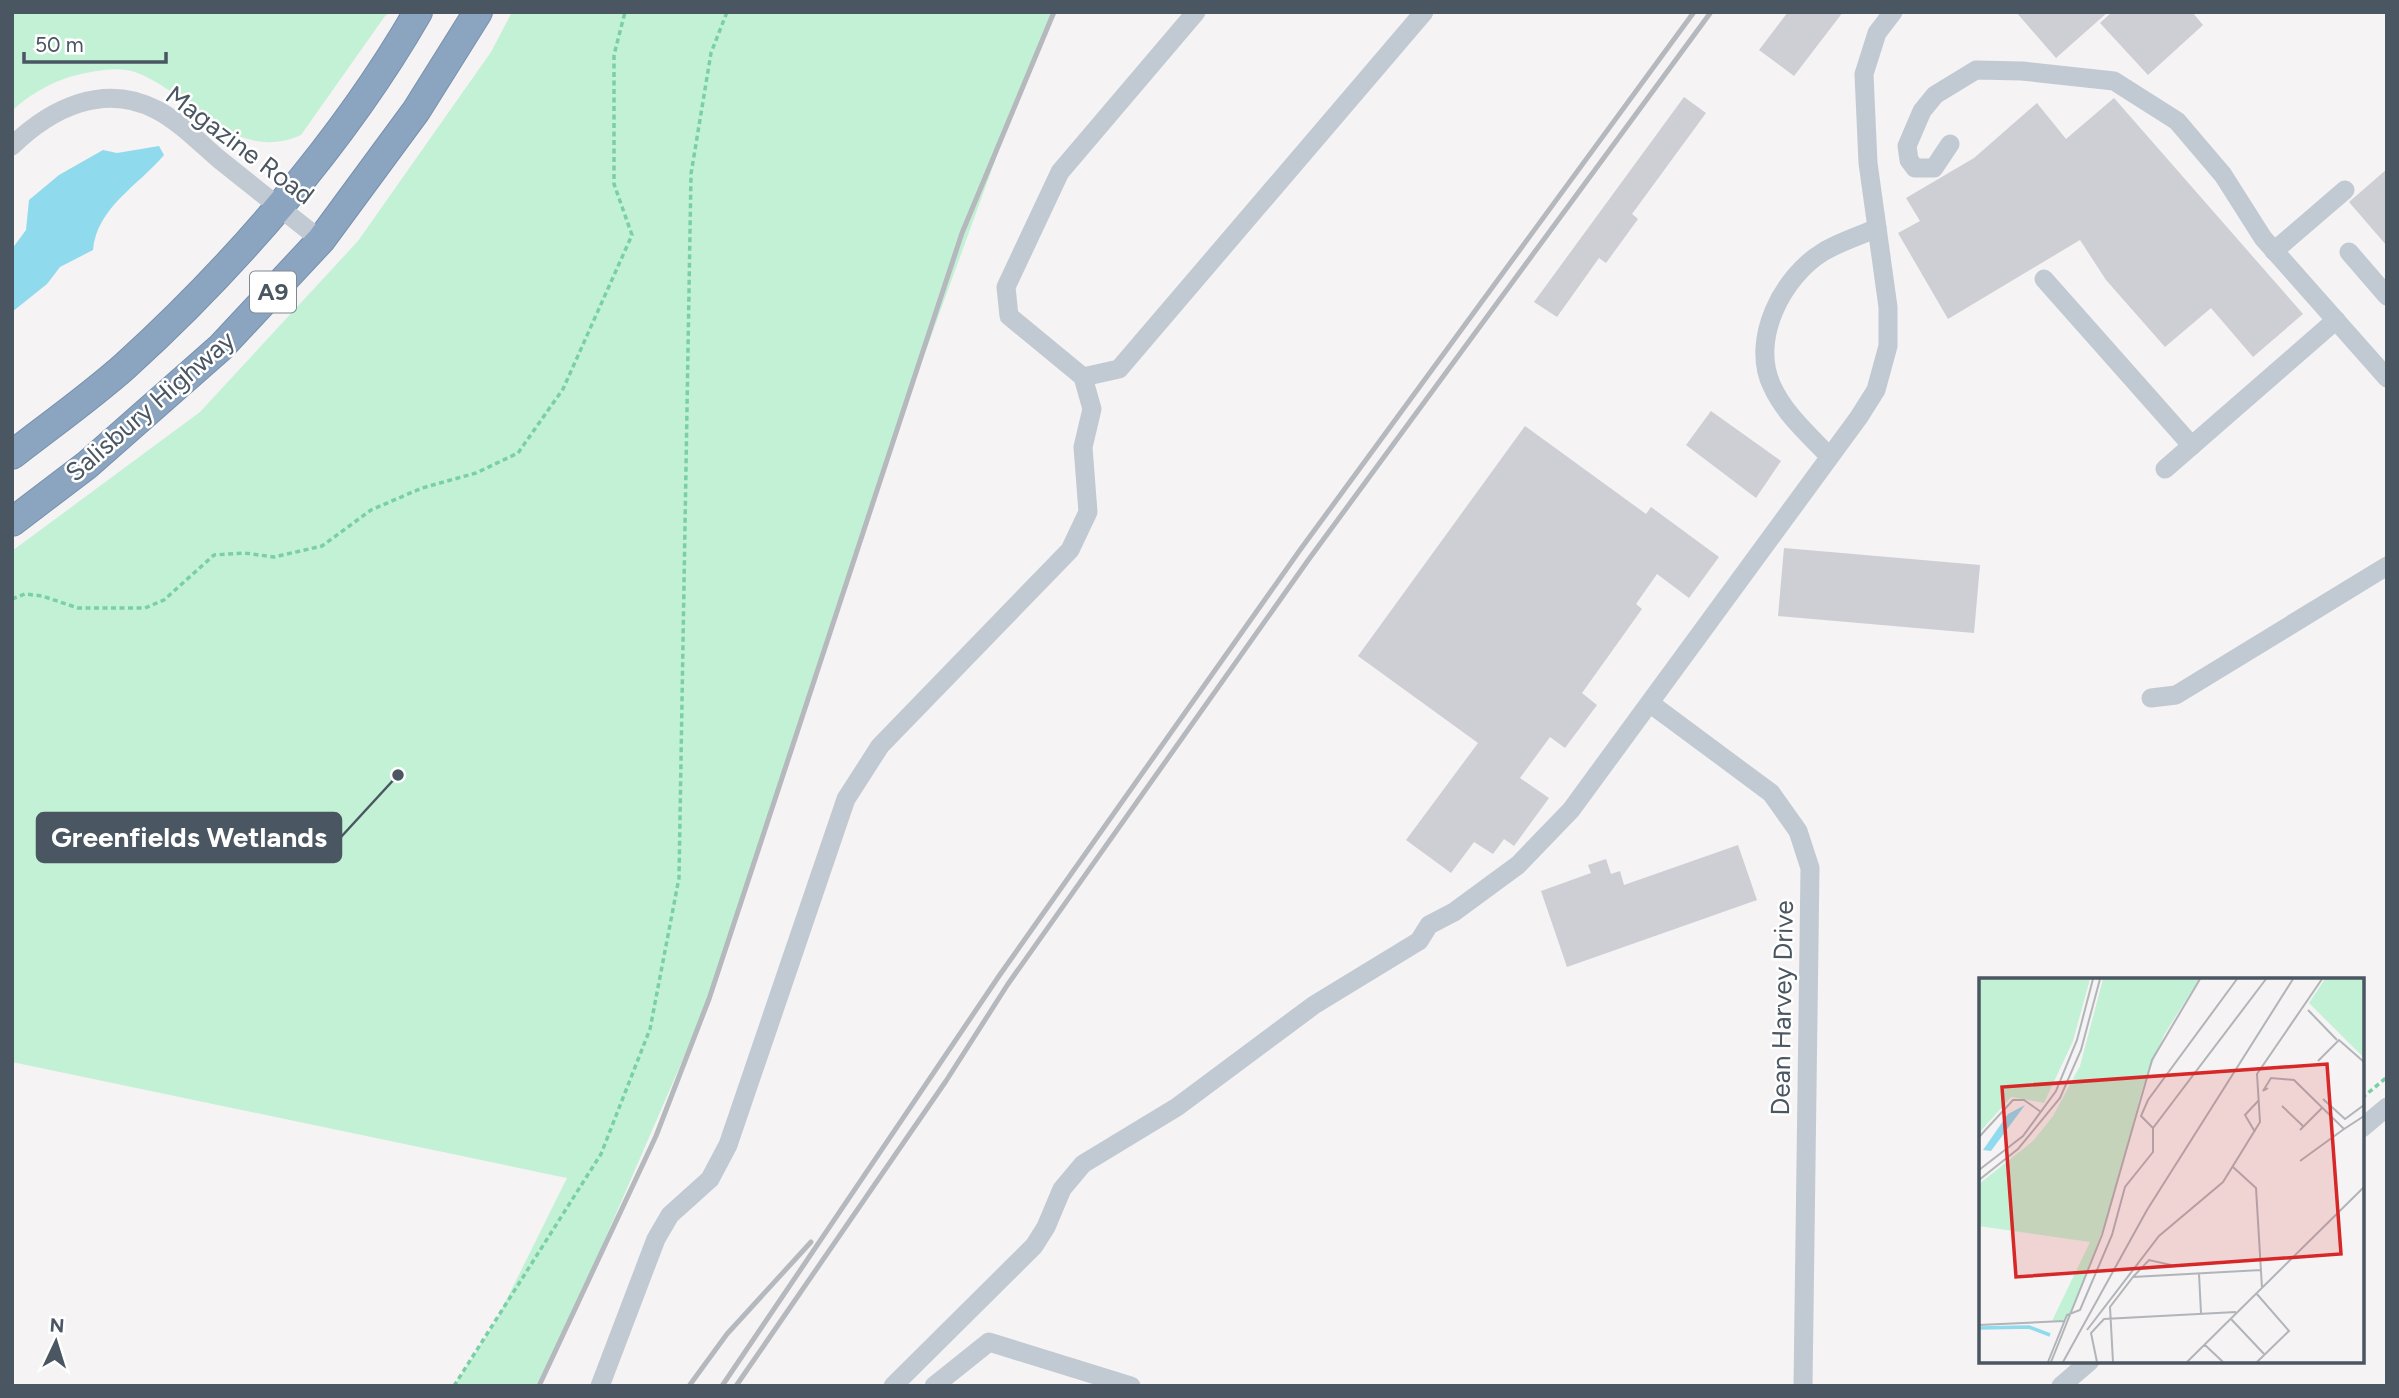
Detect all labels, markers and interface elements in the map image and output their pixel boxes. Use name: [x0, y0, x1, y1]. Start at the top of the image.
scale bar: [24, 21, 166, 65]
text: 50 m: [35, 32, 84, 57]
street label: Magazine Road: [159, 79, 321, 211]
road number: A9: [250, 272, 296, 312]
street label: Salisbury Highway: [59, 324, 241, 488]
callout: Greenfields Wetlands: [37, 813, 341, 862]
text: Greenfields Wetlands: [51, 820, 327, 854]
street label: Dean Harvey Drive: [1764, 900, 1800, 1116]
inset map: [1979, 978, 2364, 1363]
north arrow: [21, 1307, 91, 1377]
text: N: [49, 1314, 65, 1338]

